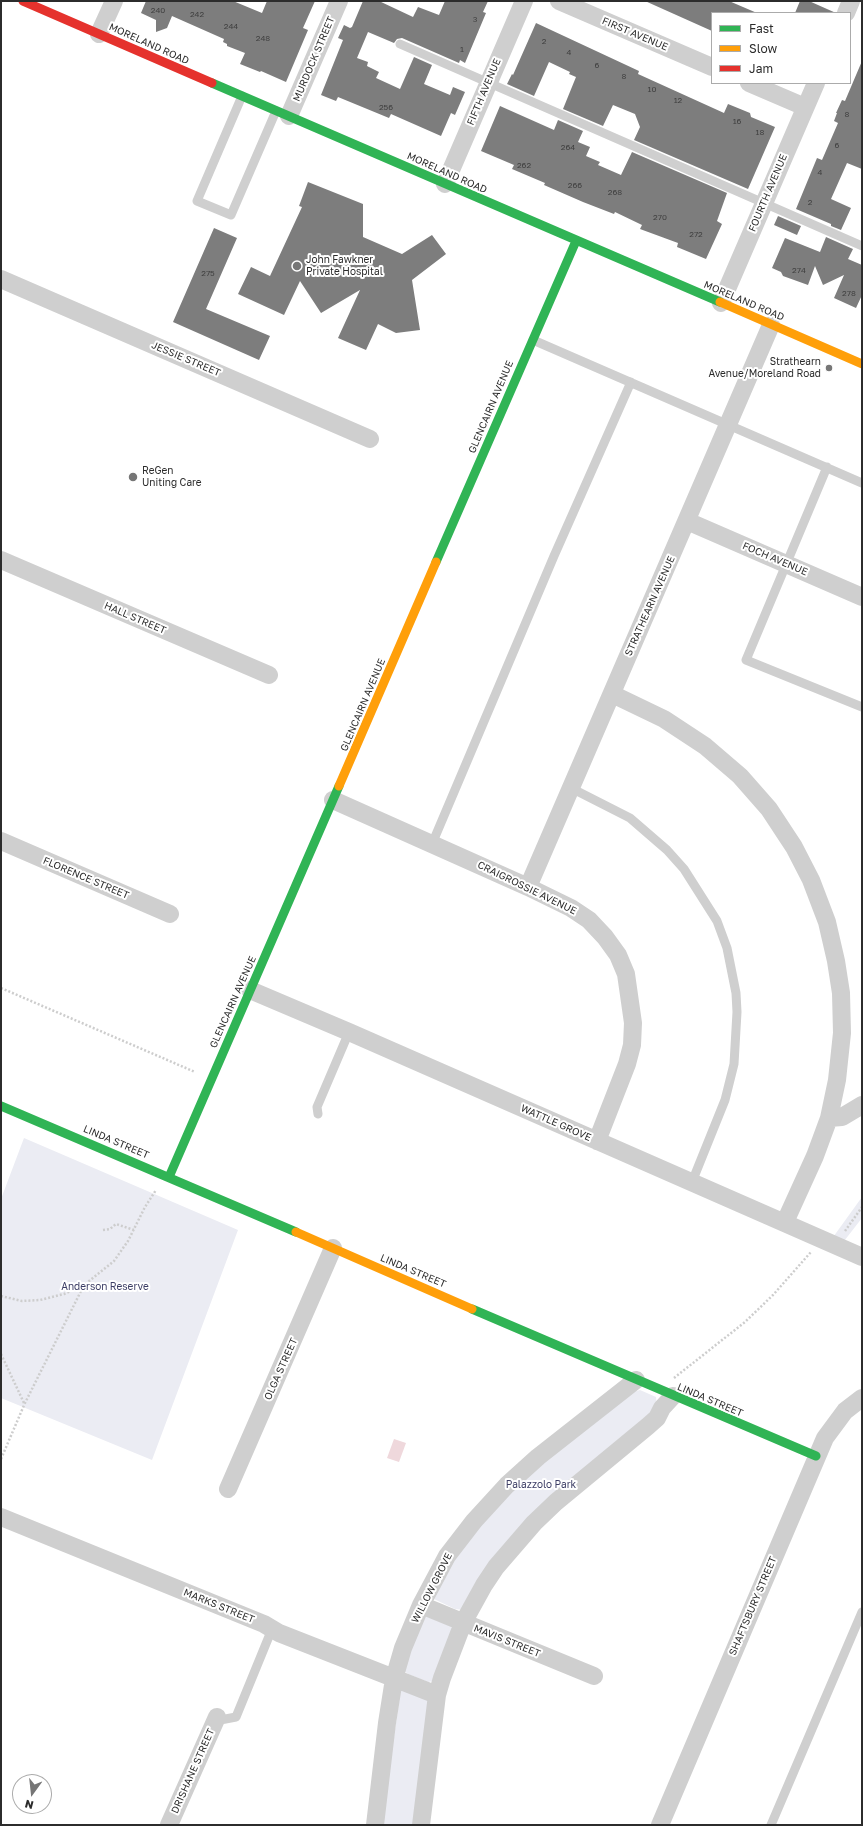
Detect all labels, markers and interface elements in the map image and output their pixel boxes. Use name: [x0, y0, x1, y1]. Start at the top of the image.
house number: 240: [151, 5, 165, 15]
house number: 242: [190, 9, 204, 19]
legend: [711, 12, 851, 84]
house number: 3: [473, 14, 477, 24]
street label: MURDOCK STREET: [291, 15, 337, 103]
street label: FIRST AVENUE: [600, 15, 670, 53]
street label: MORELAND ROAD: [107, 21, 191, 67]
house number: 244: [224, 21, 238, 31]
text: Fast: [749, 21, 774, 36]
house number: 248: [256, 33, 270, 43]
house number: 2: [542, 36, 546, 46]
text: Slow: [749, 41, 777, 56]
house number: 1: [460, 44, 464, 54]
house number: 4: [567, 47, 571, 57]
street label: FIFTH AVENUE: [465, 57, 503, 127]
house number: 6: [595, 60, 599, 70]
text: Jam: [749, 61, 773, 76]
house number: 8: [622, 71, 626, 81]
house number: 10: [648, 84, 656, 94]
house number: 12: [674, 95, 682, 105]
house number: 256: [379, 102, 393, 112]
house number: 8: [845, 109, 849, 119]
house number: 16: [733, 116, 741, 126]
house number: 18: [756, 127, 764, 137]
house number: 6: [835, 140, 839, 150]
house number: 264: [561, 142, 575, 152]
street label: MORELAND ROAD: [405, 150, 489, 196]
street label: FOURTH AVENUE: [746, 152, 790, 234]
house number: 262: [517, 160, 531, 170]
house number: 4: [818, 167, 822, 177]
house number: 266: [568, 180, 582, 190]
house number: 268: [608, 187, 622, 197]
house number: 2: [808, 197, 812, 207]
house number: 270: [653, 212, 667, 222]
house number: 272: [689, 229, 703, 239]
place label: John Fawkner Private Hospital: [306, 254, 383, 278]
marker: John Fawkner Private Hospital: [291, 260, 303, 272]
house number: 274: [792, 265, 806, 275]
house number: 275: [201, 268, 215, 278]
street label: MORELAND ROAD: [702, 279, 786, 323]
house number: 278: [842, 288, 856, 298]
street label: JESSIE STREET: [150, 339, 222, 379]
place label: Strathearn Avenue/Moreland Road: [709, 356, 821, 380]
street label: GLENCAIRN AVENUE: [466, 359, 516, 455]
marker: Strathearn Avenue/Moreland Road: [824, 363, 834, 373]
place label: ReGen Uniting Care: [142, 465, 202, 488]
marker: ReGen Uniting Care: [127, 471, 139, 483]
street label: FOCH AVENUE: [741, 540, 809, 578]
street label: STRATHEARN AVENUE: [622, 554, 678, 658]
street label: HALL STREET: [102, 600, 168, 636]
street label: GLENCAIRN AVENUE: [338, 657, 388, 753]
street label: FLORENCE STREET: [41, 854, 131, 902]
street label: CRAIGROSSIE AVENUE: [475, 859, 579, 917]
street label: GLENCAIRN AVENUE: [207, 954, 259, 1050]
street label: WATTLE GROVE: [519, 1102, 593, 1144]
street label: LINDA STREET: [81, 1123, 151, 1161]
street label: LINDA STREET: [378, 1252, 448, 1290]
park label: Anderson Reserve: [61, 1281, 149, 1293]
street label: OLGA STREET: [262, 1336, 300, 1402]
street label: LINDA STREET: [675, 1381, 745, 1419]
park label: Palazzolo Park: [506, 1479, 576, 1491]
street label: WILLOW GROVE: [409, 1551, 455, 1625]
street label: SHAFTSBURY STREET: [727, 1555, 779, 1657]
street label: MARKS STREET: [182, 1586, 256, 1626]
street label: MAVIS STREET: [472, 1622, 542, 1660]
street label: DRISHANE STREET: [169, 1727, 217, 1815]
north arrow: [12, 1774, 52, 1814]
text: N: [23, 1798, 35, 1812]

